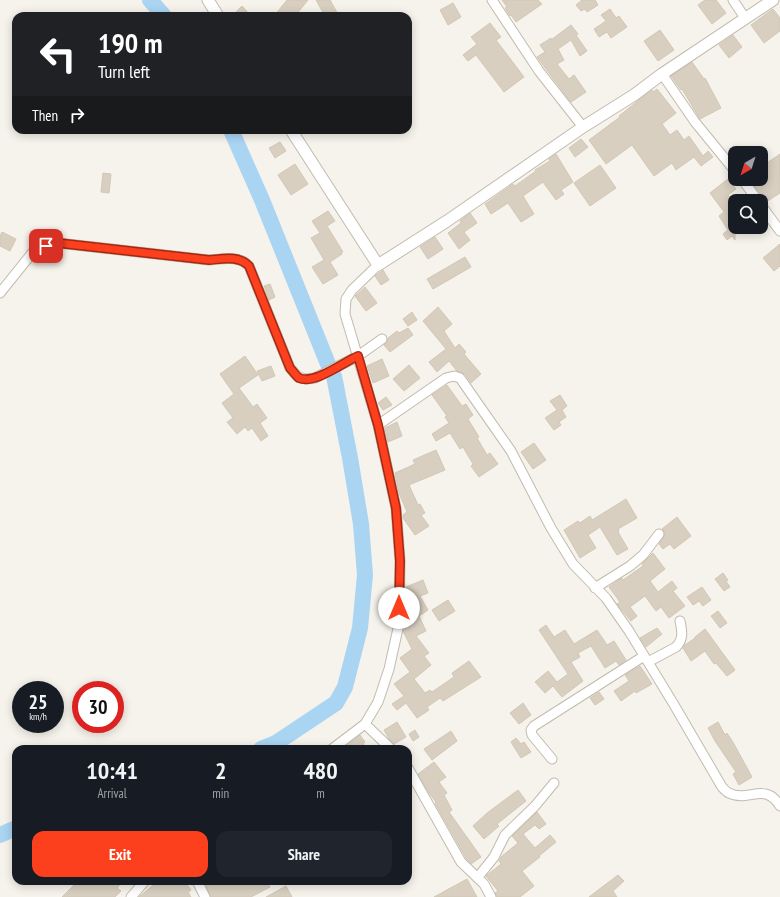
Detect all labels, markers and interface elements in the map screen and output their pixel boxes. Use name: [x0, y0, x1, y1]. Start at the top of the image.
text: 190 m: [98, 24, 162, 61]
icon: left: [32, 28, 84, 80]
text: Turn left: [98, 60, 150, 83]
icon: right: [66, 104, 88, 126]
text: Then: [32, 106, 58, 125]
north arrow: [728, 146, 768, 186]
map controls: [728, 146, 768, 234]
button: search: [728, 194, 768, 234]
pin: [29, 229, 63, 263]
icon: arrive: [35, 235, 57, 257]
position arrow: [378, 587, 420, 629]
speed limit sign: 30: [72, 681, 124, 733]
text: 25: [28, 689, 48, 715]
text: km/h: [29, 710, 47, 723]
text: 10:41: [86, 755, 138, 786]
text: 2: [215, 755, 226, 786]
text: 480: [303, 755, 338, 786]
text: Arrival: [97, 785, 127, 802]
text: min: [212, 785, 229, 802]
text: m: [316, 785, 325, 802]
button: Exit: [32, 831, 208, 877]
button: Share: [216, 831, 392, 877]

